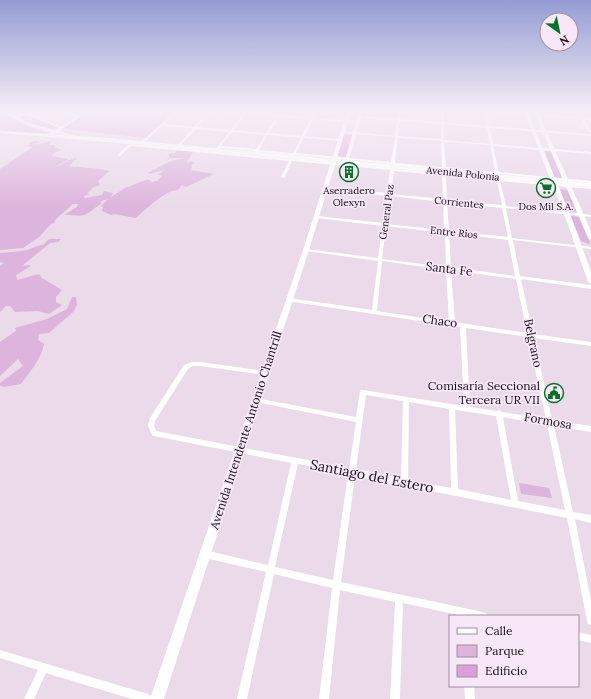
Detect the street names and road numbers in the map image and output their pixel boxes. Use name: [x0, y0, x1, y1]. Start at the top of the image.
street label: Avenida Polonia: [425, 163, 500, 184]
street label: General Paz: [376, 184, 397, 240]
street label: Corrientes: [434, 193, 485, 212]
street label: Entre Ríos: [429, 224, 479, 242]
street label: Santa Fe: [425, 258, 474, 279]
street label: Chaco: [422, 311, 459, 330]
street label: Belgrano: [521, 317, 546, 369]
street label: Avenida Intendente Antonio Chantrill: [206, 329, 285, 532]
street label: Formosa: [523, 409, 573, 432]
street label: Santiago del Estero: [309, 455, 435, 497]

